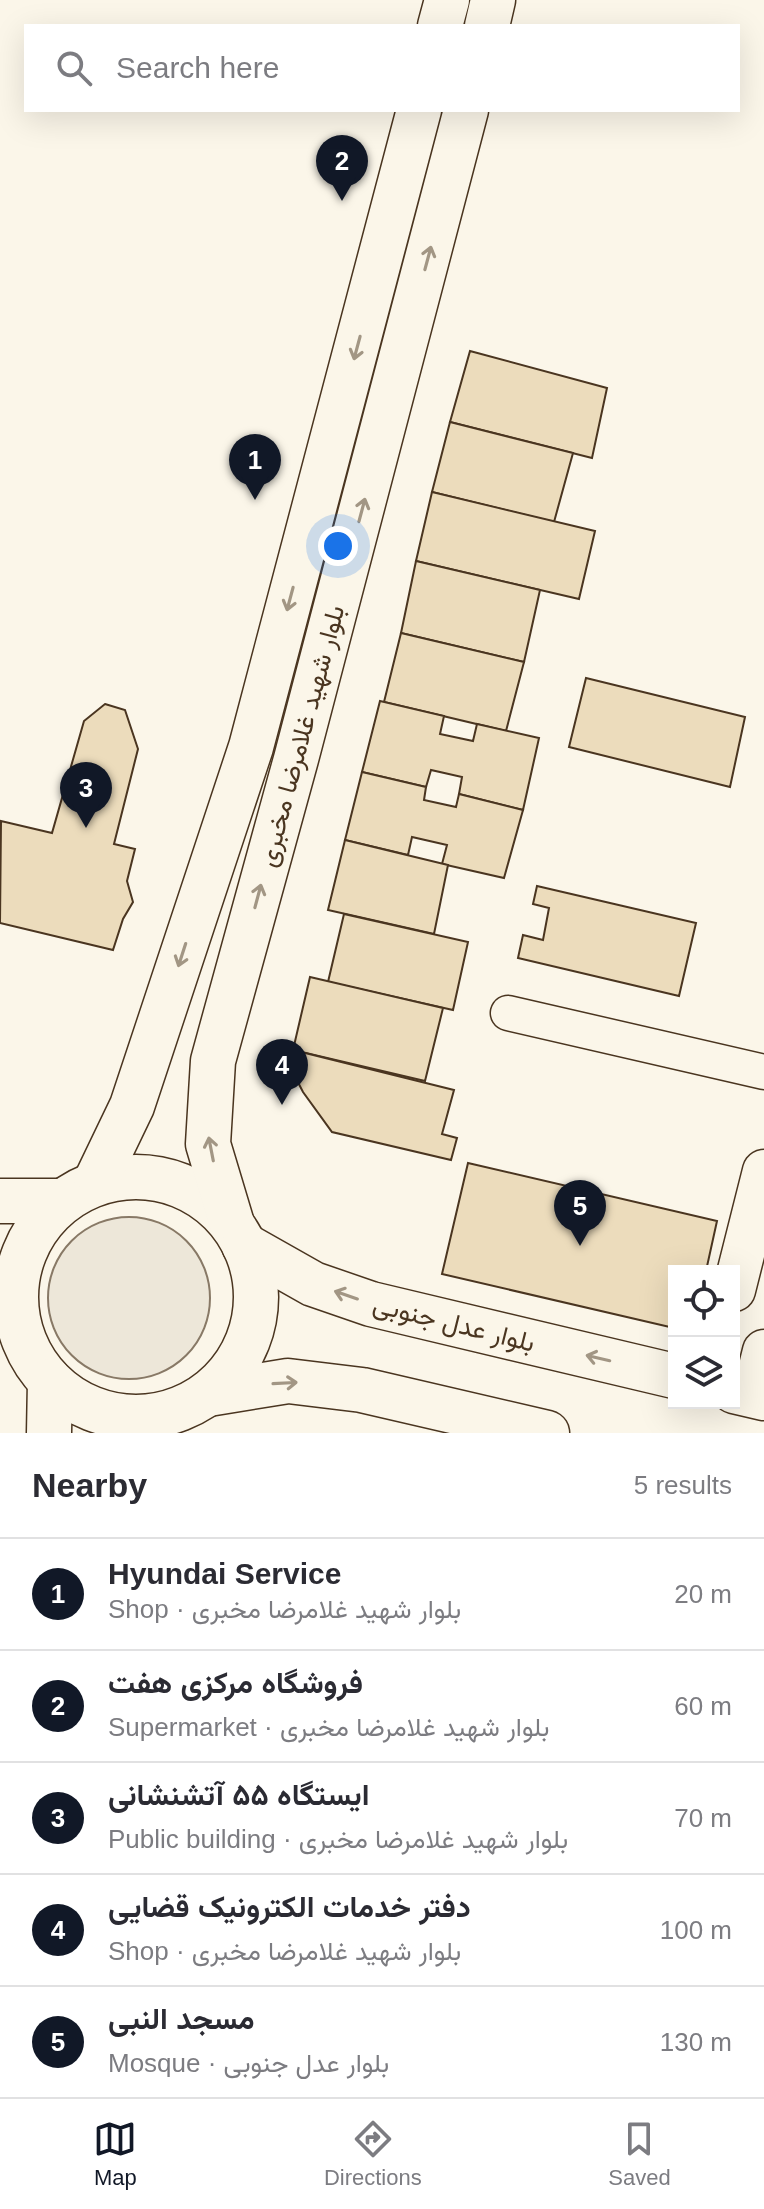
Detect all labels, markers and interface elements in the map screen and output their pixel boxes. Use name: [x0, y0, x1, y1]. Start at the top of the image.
search box: [24, 24, 740, 112]
icon: search: [52, 46, 96, 90]
text: Search here: [116, 51, 279, 84]
pin: 2: [316, 135, 368, 201]
one-way arrow: [422, 246, 437, 272]
one-way arrow: [349, 334, 364, 360]
pin: 1: [229, 434, 281, 500]
one-way arrow: [355, 497, 370, 523]
your location: [318, 526, 358, 566]
one-way arrow: [282, 586, 297, 612]
street label: بلوار شهید غلامرضا مخبری: [252, 602, 351, 870]
pin: 3: [60, 762, 112, 828]
one-way arrow: [251, 884, 266, 910]
one-way arrow: [174, 942, 189, 967]
pin: 4: [256, 1039, 308, 1105]
one-way arrow: [203, 1137, 218, 1163]
pin: 5: [554, 1180, 606, 1246]
map controls: [668, 1265, 740, 1409]
button: locate: [668, 1265, 740, 1337]
one-way arrow: [334, 1287, 359, 1302]
street label: بلوار عدل جنوبی: [370, 1288, 538, 1359]
button: layers: [668, 1337, 740, 1409]
one-way arrow: [586, 1350, 612, 1365]
one-way arrow: [271, 1376, 298, 1391]
text: Nearby: [32, 1466, 147, 1504]
text: 5 results: [634, 1470, 732, 1500]
text: Hyundai Service: [108, 1557, 341, 1590]
text: 1: [51, 1579, 65, 1609]
text: 20 m: [674, 1579, 732, 1609]
text: Shop · بلوار شهید غلامرضا مخبری: [108, 1594, 461, 1624]
text: فروشگاه مرکزی هفت: [108, 1666, 363, 1699]
text: 2: [51, 1691, 65, 1721]
text: 60 m: [674, 1691, 732, 1721]
text: Supermarket · بلوار شهید غلامرضا مخبری: [108, 1712, 549, 1742]
text: ایستگاه ۵۵ آتشنشانی: [108, 1778, 369, 1811]
text: 3: [51, 1803, 65, 1833]
text: 70 m: [674, 1803, 732, 1833]
text: Public building · بلوار شهید غلامرضا مخبری: [108, 1824, 568, 1854]
text: دفتر خدمات الکترونیک قضایی: [108, 1890, 471, 1923]
text: 4: [51, 1915, 65, 1945]
text: 100 m: [660, 1915, 732, 1945]
text: Shop · بلوار شهید غلامرضا مخبری: [108, 1936, 461, 1966]
text: مسجد النبی: [108, 2002, 255, 2035]
text: 5: [51, 2027, 65, 2057]
text: 130 m: [660, 2027, 732, 2057]
text: Mosque · بلوار عدل جنوبی: [108, 2048, 389, 2078]
tab: Map: [93, 2117, 137, 2191]
tab: Directions: [324, 2117, 422, 2191]
tab: Saved: [608, 2117, 671, 2191]

